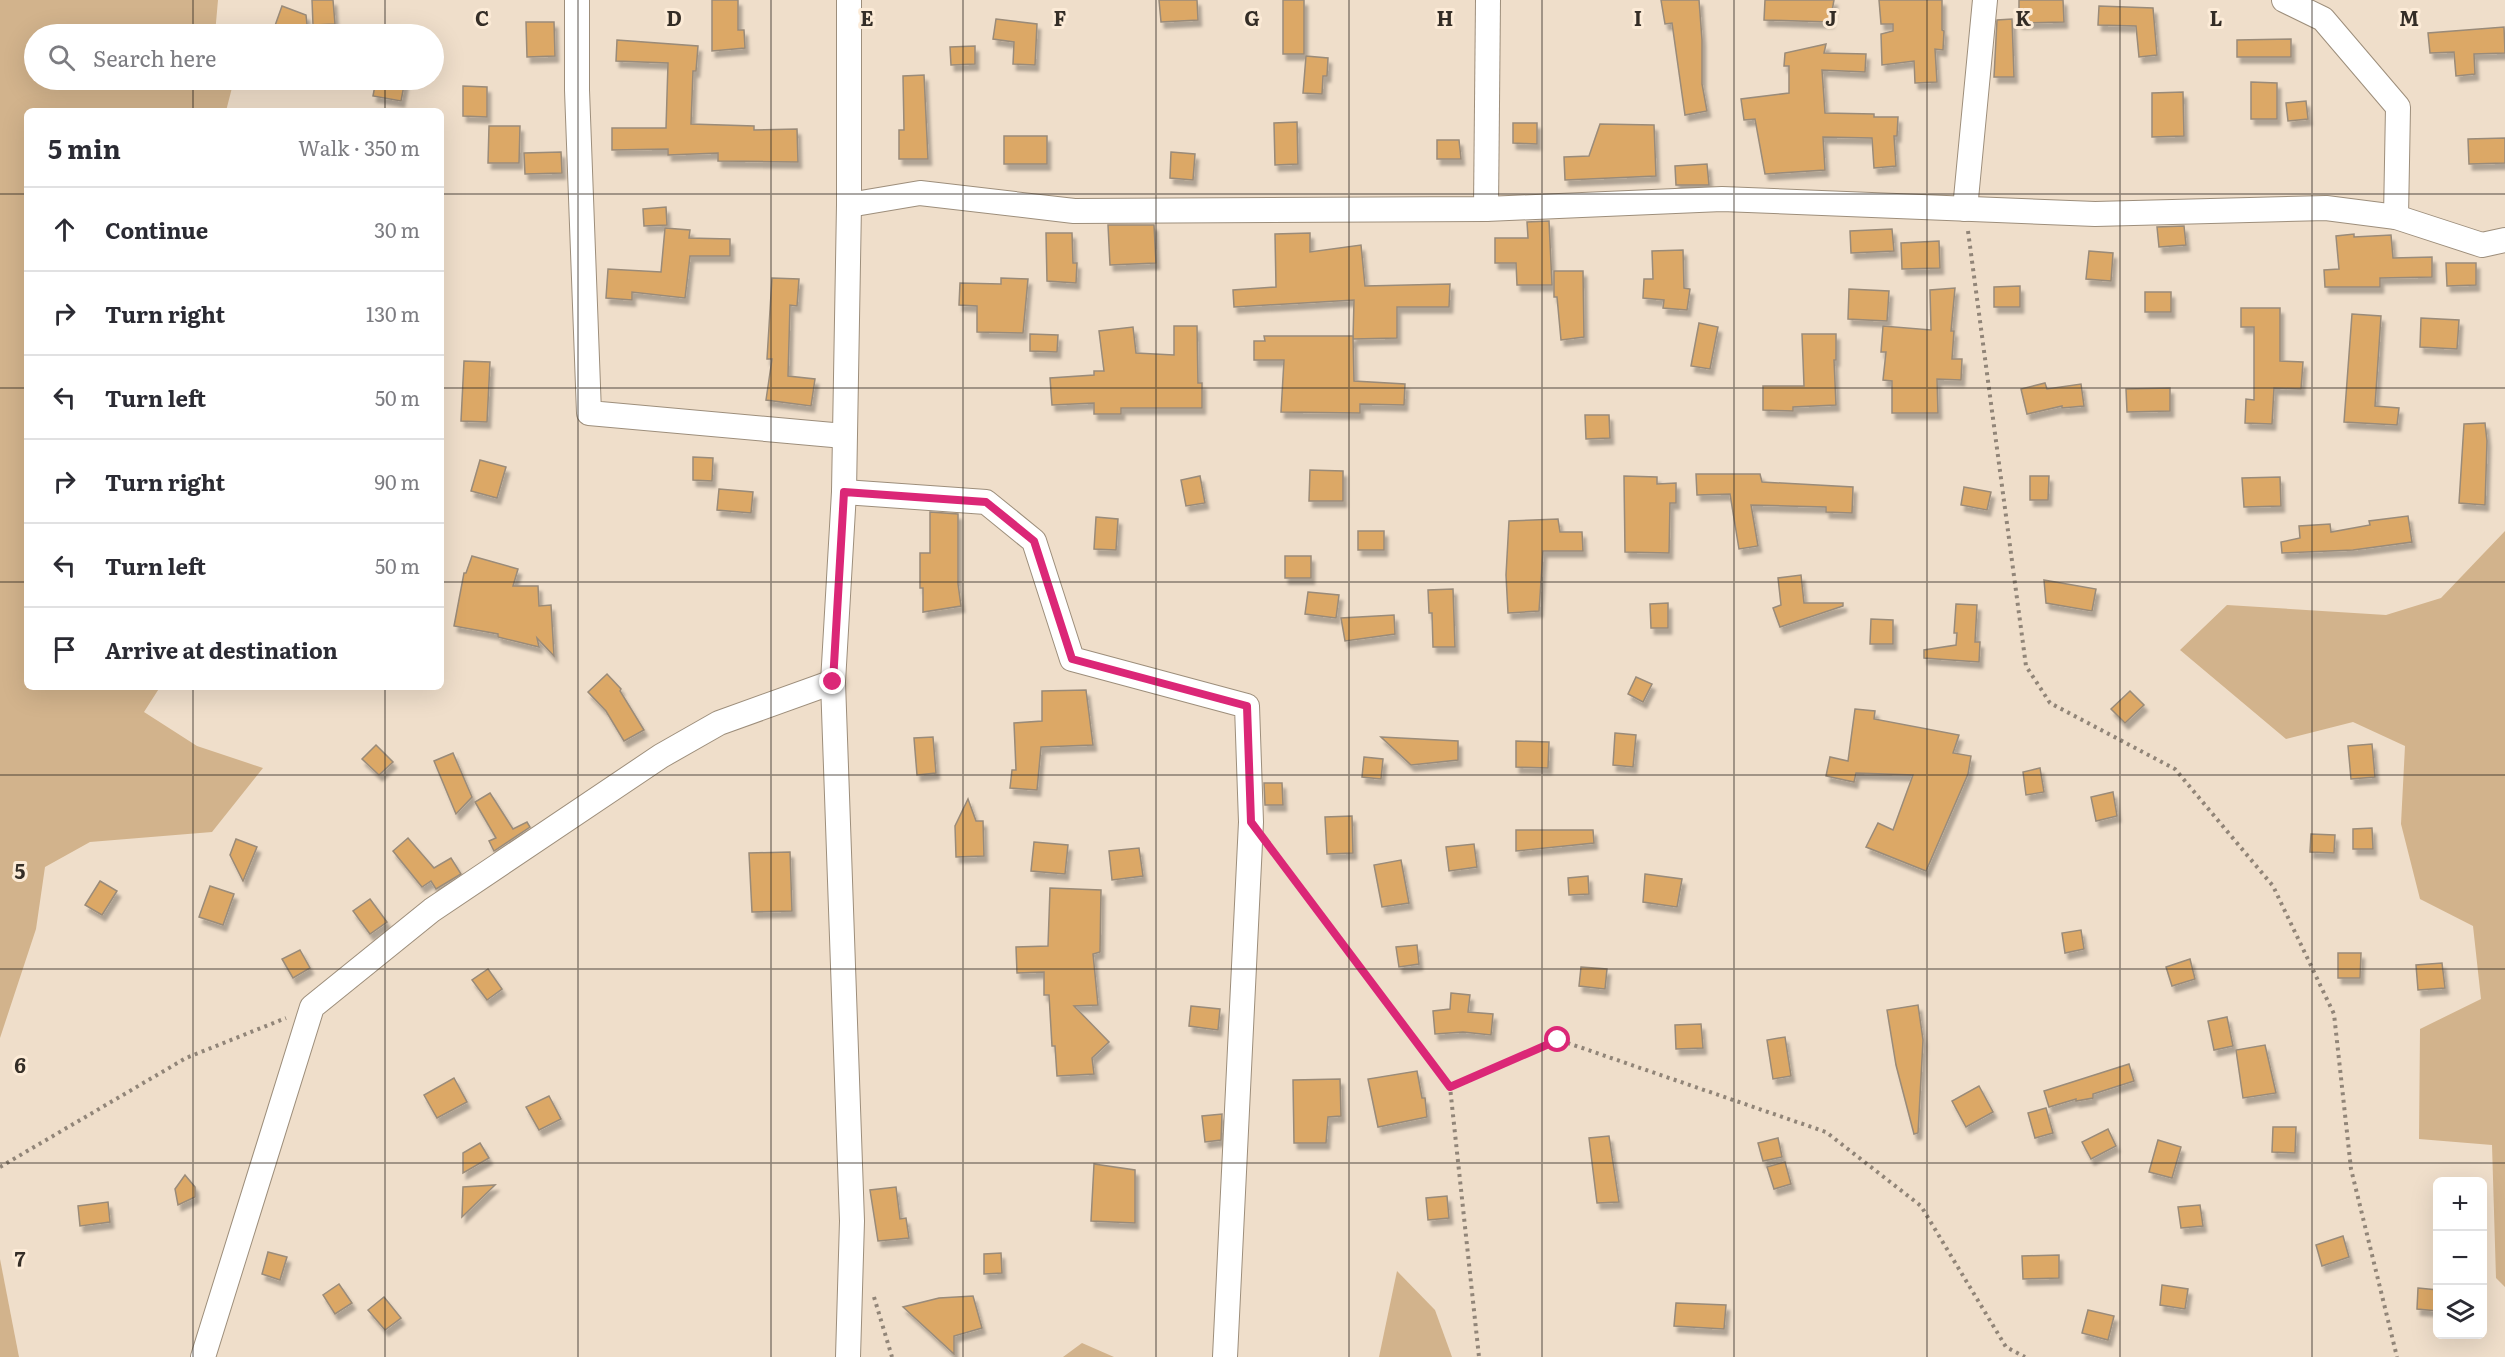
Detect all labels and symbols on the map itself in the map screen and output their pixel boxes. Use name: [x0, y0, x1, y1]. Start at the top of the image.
text: C: [475, 2, 489, 32]
text: D: [666, 2, 682, 32]
text: E: [860, 2, 874, 32]
text: F: [1054, 2, 1067, 32]
text: G: [1244, 2, 1260, 32]
text: H: [1437, 2, 1453, 32]
text: I: [1634, 2, 1642, 32]
text: J: [1825, 2, 1837, 32]
text: K: [2015, 2, 2031, 32]
text: L: [2210, 2, 2223, 32]
text: M: [2399, 2, 2419, 32]
route end: [819, 668, 845, 694]
text: 5: [15, 855, 26, 885]
route start: [1544, 1026, 1570, 1052]
text: 6: [14, 1049, 26, 1079]
text: 7: [15, 1243, 26, 1273]

